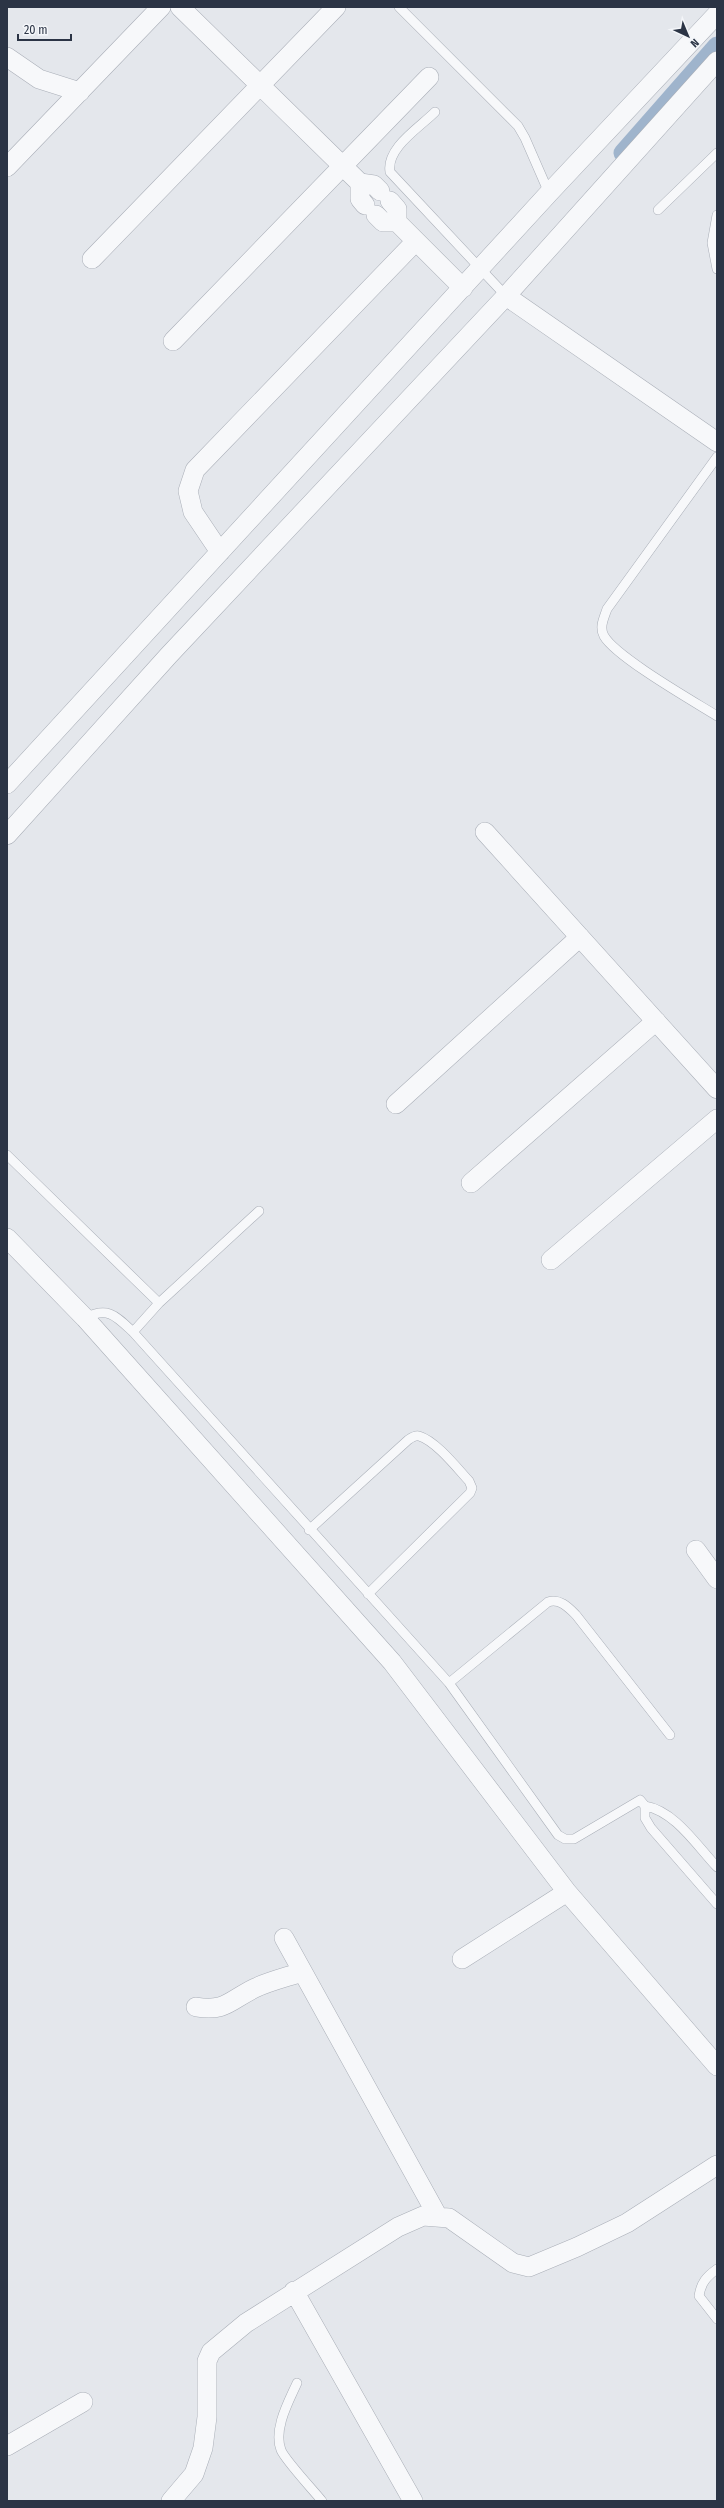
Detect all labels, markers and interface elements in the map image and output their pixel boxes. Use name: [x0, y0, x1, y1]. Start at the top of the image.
scale bar: [18, 16, 71, 42]
north arrow: [668, 16, 708, 56]
text: 20 m: [24, 23, 48, 37]
text: N: [688, 36, 701, 50]

